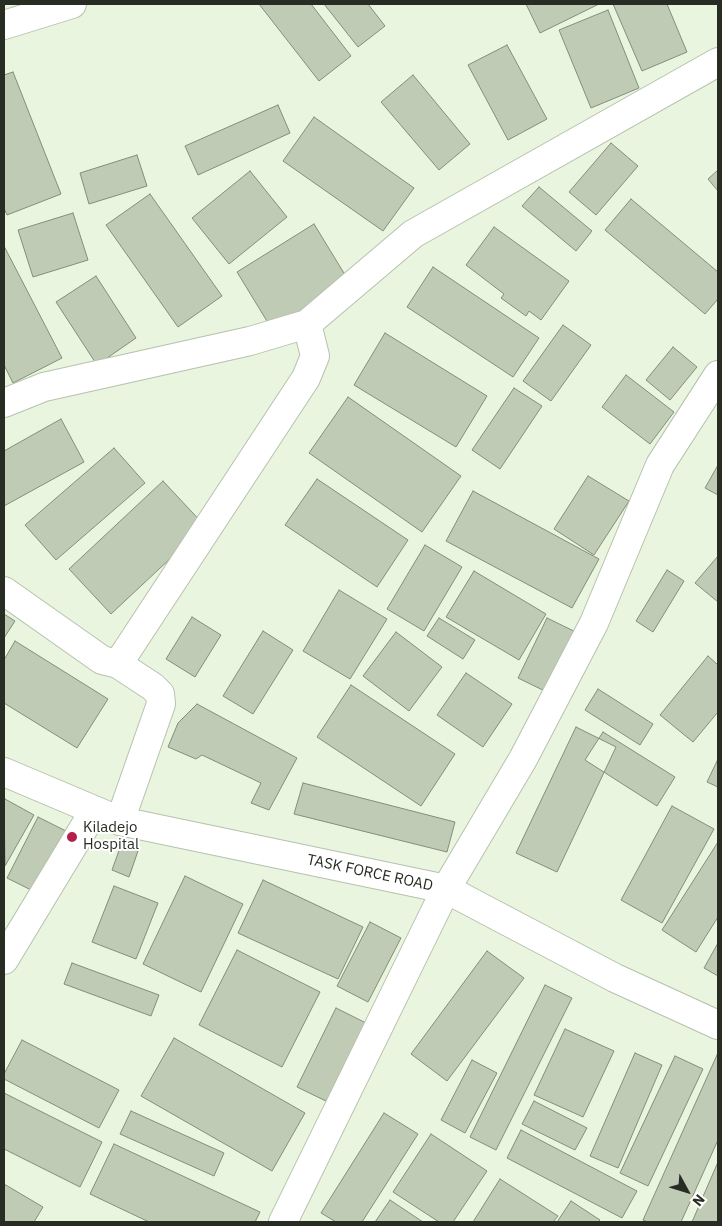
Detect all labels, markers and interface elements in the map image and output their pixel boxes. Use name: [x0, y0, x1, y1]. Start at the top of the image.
place label: Kiladejo Hospital: [83, 819, 139, 854]
marker: Kiladejo Hospital: [65, 830, 79, 844]
street label: TASK FORCE ROAD: [305, 851, 435, 895]
north arrow: [662, 1166, 712, 1216]
text: N: [688, 1191, 709, 1210]

